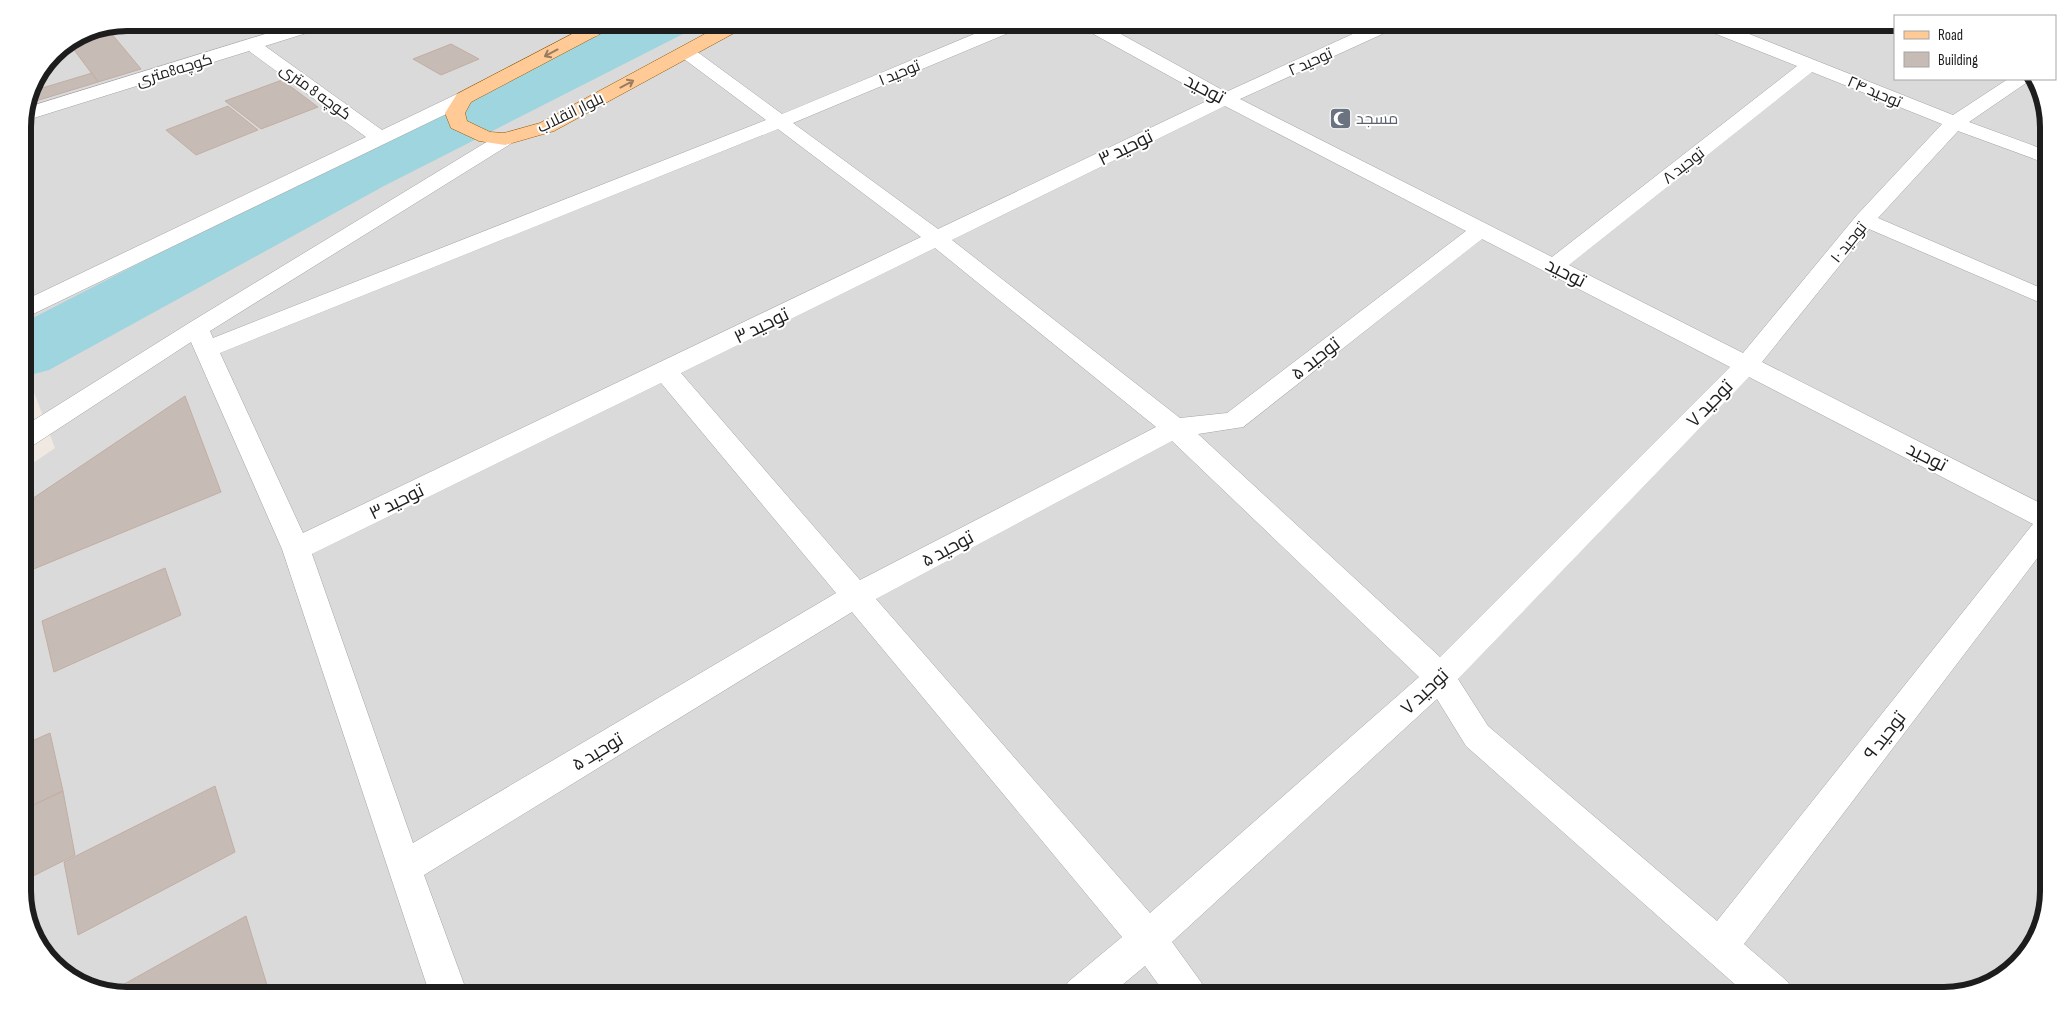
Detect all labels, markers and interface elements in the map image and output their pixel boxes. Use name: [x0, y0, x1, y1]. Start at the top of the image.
legend: [1894, 15, 2056, 80]
text: Road: [1938, 26, 1963, 45]
street label: توحید ۲: [1285, 44, 1336, 81]
one-way arrow: [543, 48, 558, 58]
street label: کوچه8متری: [134, 50, 215, 92]
text: Building: [1938, 51, 1978, 70]
street label: توحید ۱: [876, 56, 924, 90]
street label: کوچه 8 متری: [275, 60, 355, 125]
street label: توحید: [1180, 69, 1228, 109]
street label: توحید ۲۴: [1844, 72, 1905, 113]
one-way arrow: [619, 79, 634, 88]
street label: بلوار انقلاب: [534, 89, 607, 138]
mosque icon: مسجد: [1328, 106, 1352, 130]
place label: مسجد: [1356, 110, 1398, 129]
street label: توحید ۳: [1094, 125, 1157, 171]
street label: توحید ۸: [1659, 143, 1709, 189]
street label: توحید ۱۰: [1827, 218, 1872, 267]
street label: توحید: [1541, 253, 1589, 293]
street label: توحید ۳: [730, 303, 793, 349]
street label: توحید ۵: [1287, 333, 1345, 385]
street label: توحید ۷: [1682, 375, 1738, 433]
street label: توحید: [1902, 437, 1950, 477]
street label: توحید ۳: [365, 479, 428, 525]
street label: توحید ۵: [918, 526, 978, 573]
street label: توحید ۷: [1396, 664, 1454, 720]
street label: توحید ۹: [1859, 707, 1911, 765]
street label: توحید ۵: [568, 728, 628, 776]

